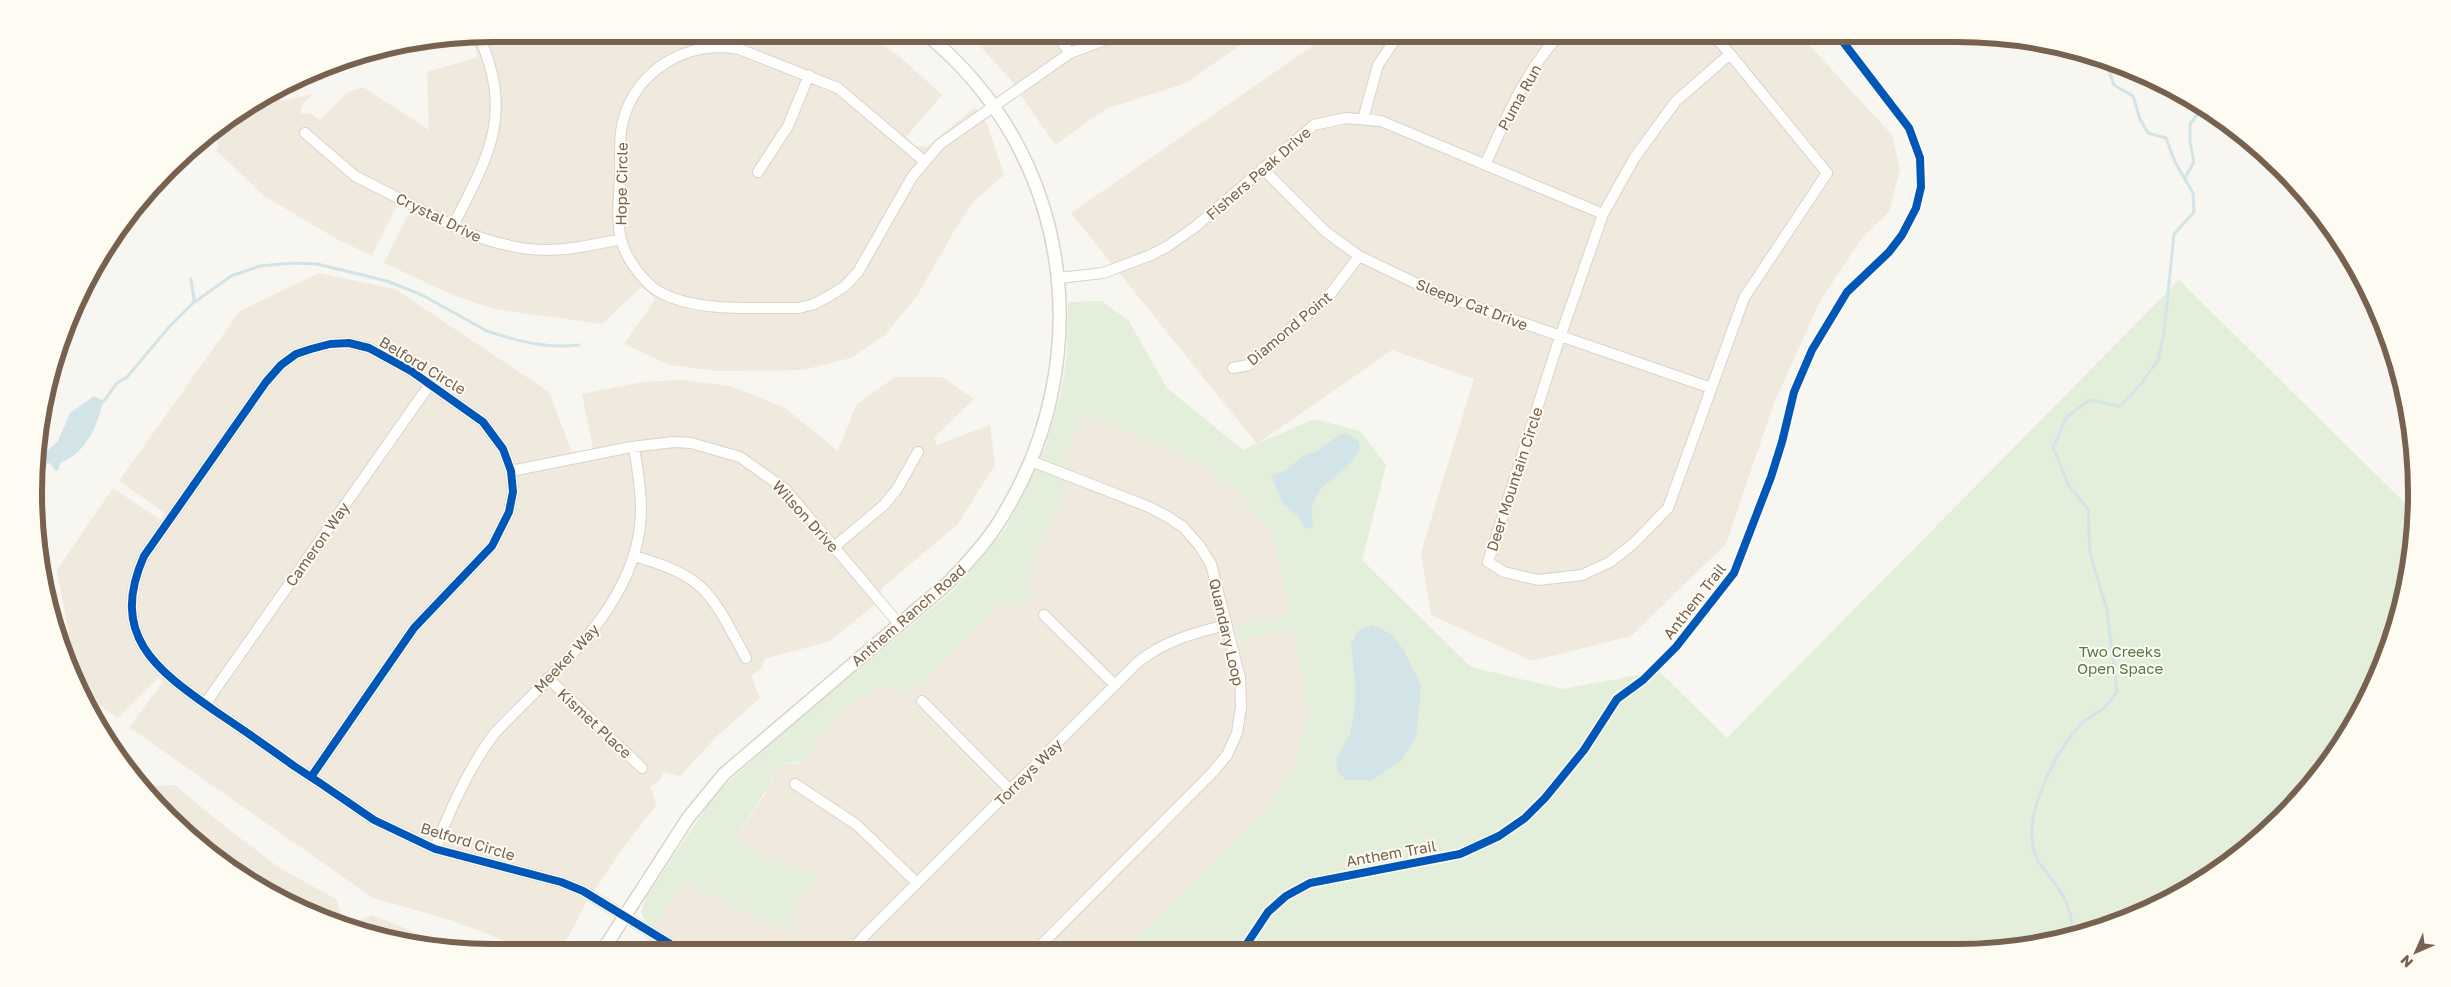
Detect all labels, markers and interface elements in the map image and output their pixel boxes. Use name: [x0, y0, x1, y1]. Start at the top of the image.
street label: Puma Run: [1494, 61, 1544, 133]
street label: Fishers Peak Drive: [1202, 123, 1314, 223]
street label: Hope Circle: [611, 142, 631, 226]
street label: Crystal Drive: [393, 189, 485, 246]
street label: Sleepy Cat Drive: [1414, 274, 1531, 334]
street label: Diamond Point: [1243, 287, 1335, 369]
street label: Belford Circle: [376, 332, 470, 398]
street label: Deer Mountain Circle: [1482, 404, 1546, 553]
street label: Wilson Drive: [769, 476, 843, 556]
street label: Cameron Way: [281, 498, 353, 590]
street label: Anthem Trail: [1659, 559, 1729, 642]
street label: Anthem Ranch Road: [847, 560, 969, 670]
street label: Quandary Loop: [1206, 577, 1248, 687]
street label: Meeker Way: [530, 620, 603, 696]
park label: Two Creeks Open Space: [2077, 642, 2163, 677]
street label: Kismet Place: [554, 684, 636, 762]
street label: Torreys Way: [991, 734, 1066, 809]
street label: Belford Circle: [419, 818, 518, 864]
street label: Anthem Trail: [1345, 836, 1438, 870]
north arrow: [2391, 927, 2441, 977]
text: N: [2397, 952, 2416, 971]

